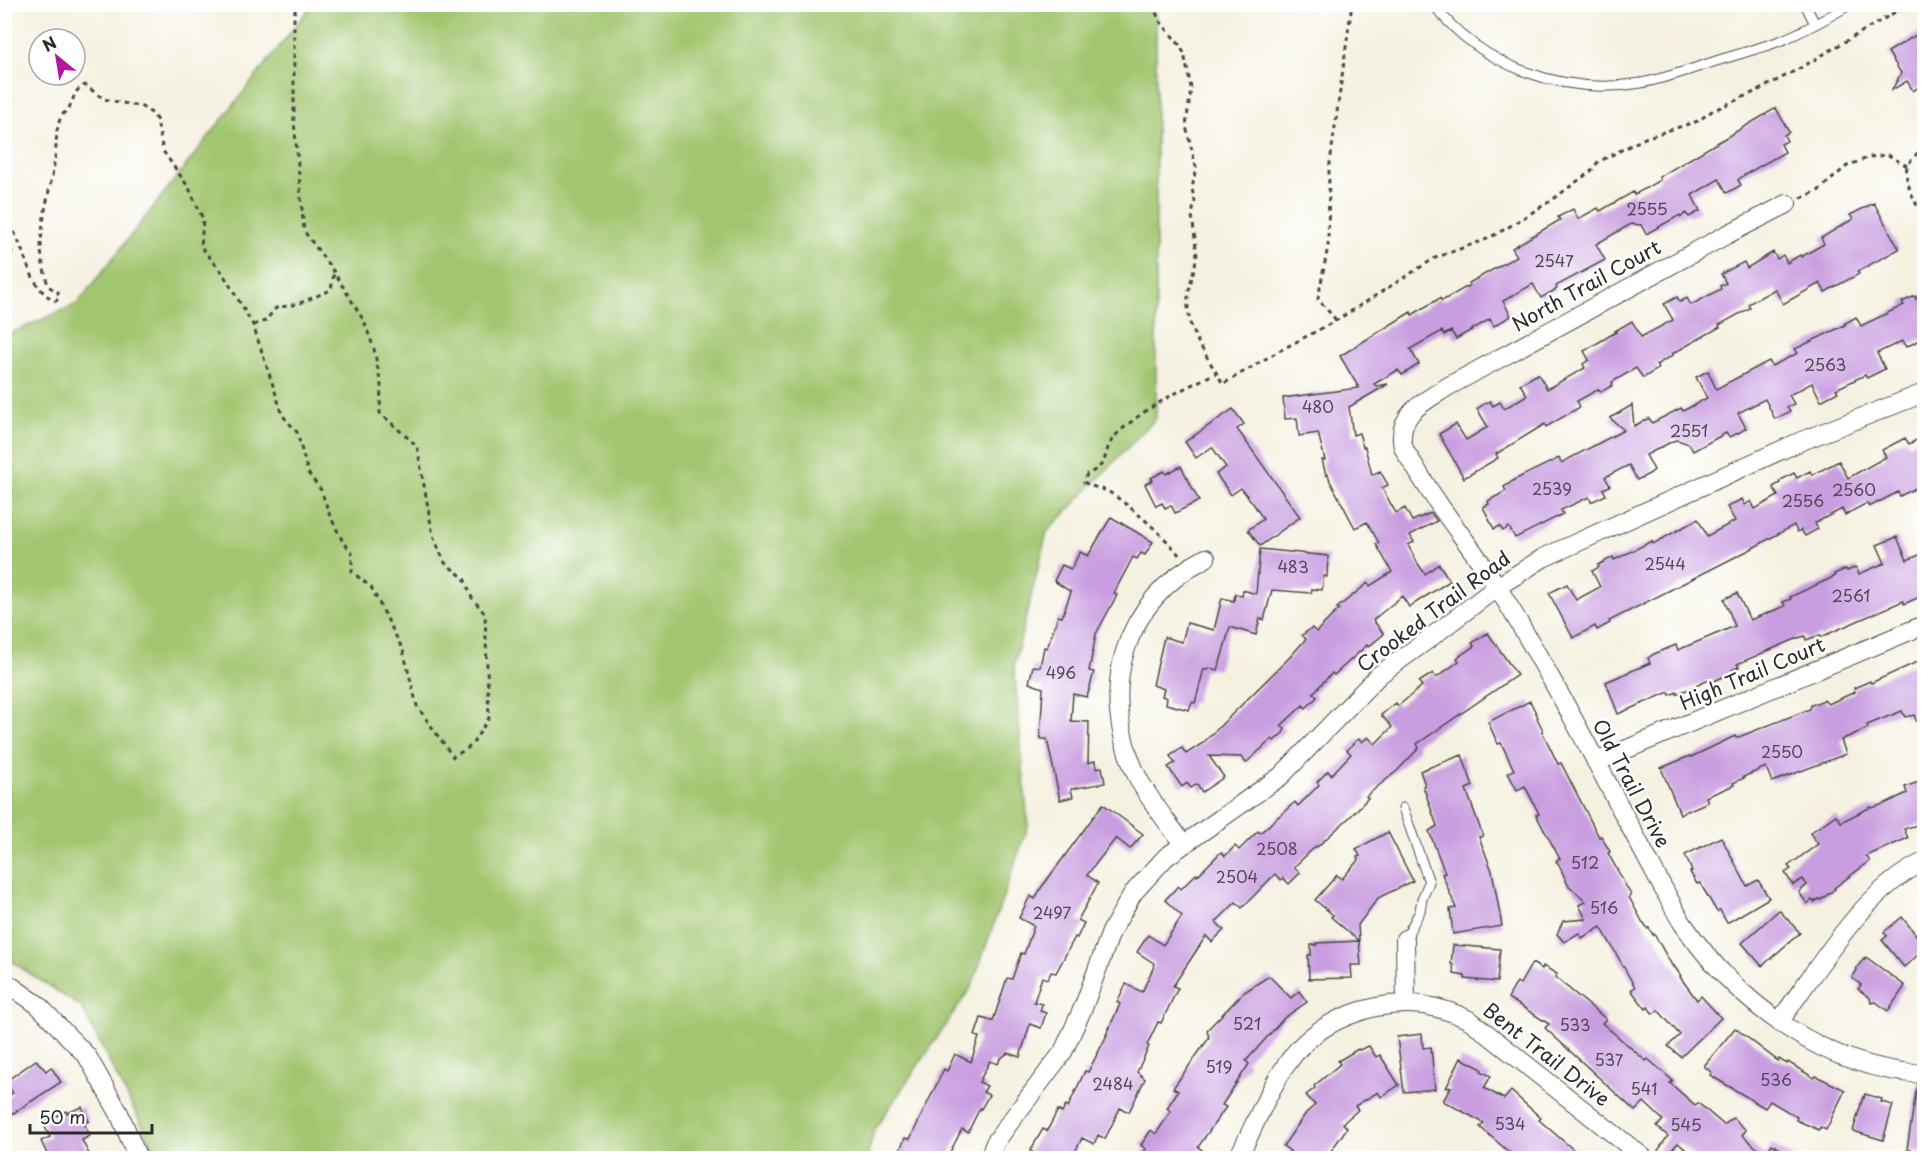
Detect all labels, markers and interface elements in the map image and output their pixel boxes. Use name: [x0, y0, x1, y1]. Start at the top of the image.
north arrow: [27, 27, 87, 87]
text: N: [38, 30, 60, 57]
house number: 2555: [1626, 196, 1668, 220]
street label: North Trail Court: [1506, 232, 1666, 338]
house number: 2547: [1534, 248, 1574, 272]
house number: 2563: [1804, 352, 1846, 376]
house number: 480: [1302, 394, 1334, 418]
house number: 2551: [1670, 418, 1708, 442]
house number: 2539: [1532, 476, 1572, 500]
house number: 2560: [1832, 477, 1876, 501]
house number: 2556: [1782, 488, 1824, 512]
street label: Crooked Trail Road: [1350, 543, 1516, 679]
house number: 2544: [1644, 551, 1686, 575]
house number: 483: [1277, 554, 1309, 578]
house number: 2561: [1831, 583, 1871, 607]
street label: High Trail Court: [1675, 629, 1829, 717]
house number: 496: [1046, 660, 1076, 684]
street label: Old Trail Drive: [1585, 713, 1679, 853]
house number: 2550: [1761, 739, 1803, 763]
house number: 2508: [1256, 836, 1298, 860]
house number: 512: [1571, 850, 1599, 874]
house number: 2504: [1216, 864, 1258, 888]
house number: 516: [1590, 895, 1618, 919]
house number: 2497: [1033, 900, 1071, 924]
street label: Bent Trail Drive: [1477, 995, 1617, 1113]
house number: 521: [1233, 1011, 1261, 1035]
house number: 533: [1559, 1012, 1591, 1036]
house number: 537: [1595, 1047, 1624, 1071]
house number: 519: [1205, 1054, 1233, 1078]
house number: 536: [1760, 1067, 1792, 1091]
house number: 2484: [1092, 1071, 1134, 1095]
house number: 541: [1630, 1076, 1658, 1100]
scale bar: [30, 1097, 152, 1135]
text: 50 m: [39, 1103, 86, 1130]
house number: 534: [1494, 1111, 1526, 1135]
house number: 545: [1670, 1112, 1702, 1136]

